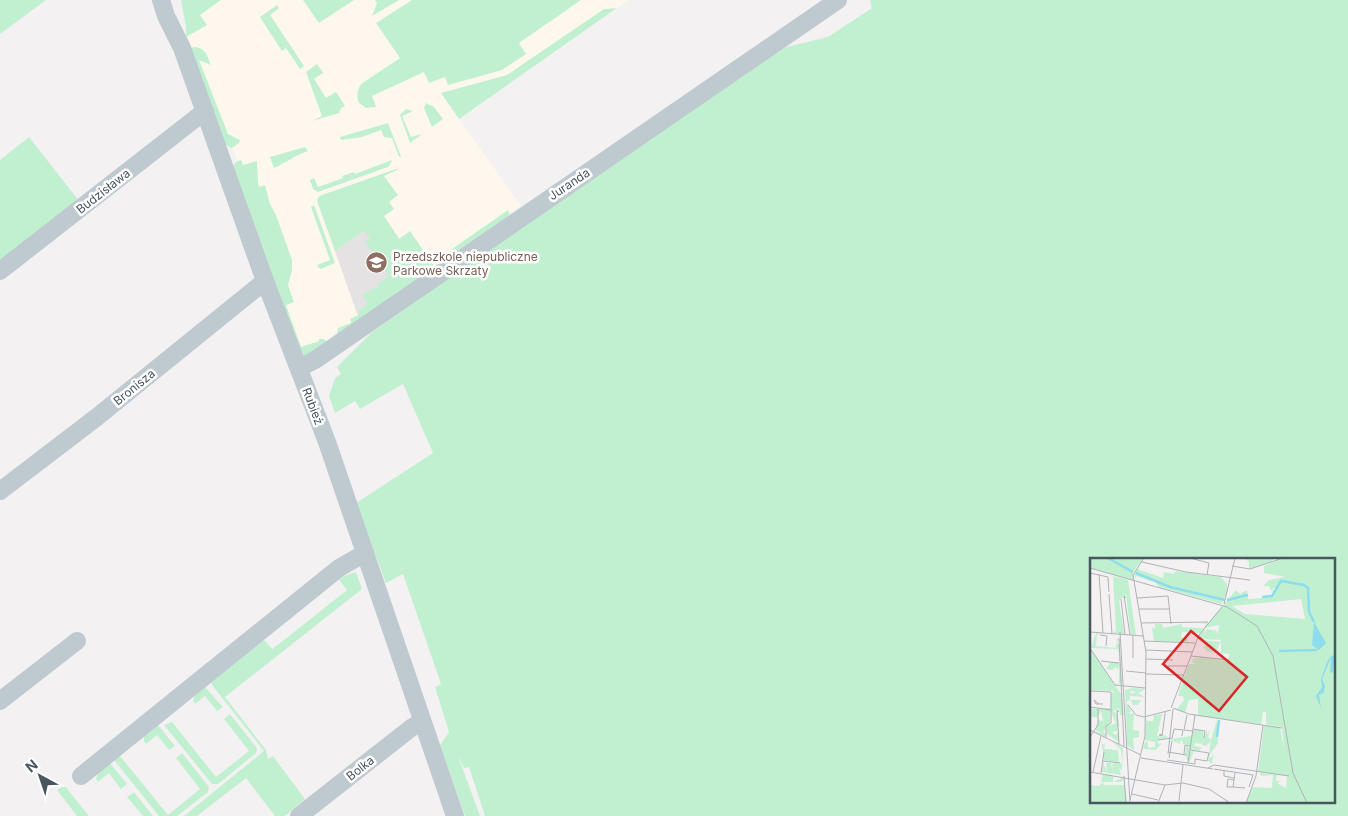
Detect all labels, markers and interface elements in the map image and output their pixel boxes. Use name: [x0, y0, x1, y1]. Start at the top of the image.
street label: Budzisława: [73, 165, 133, 217]
street label: Juranda: [546, 165, 592, 203]
place label: Przedszkole niepubliczne Parkowe Skrzaty: [393, 249, 538, 278]
school or university icon: Przedszkole niepubliczne Parkowe Skrzaty: [365, 251, 389, 275]
street label: Bronisza: [110, 366, 158, 408]
street label: Rubież: [299, 385, 327, 427]
inset map: [1090, 558, 1336, 804]
north arrow: [15, 751, 65, 801]
street label: Bolka: [343, 752, 377, 784]
text: N: [22, 756, 41, 776]

